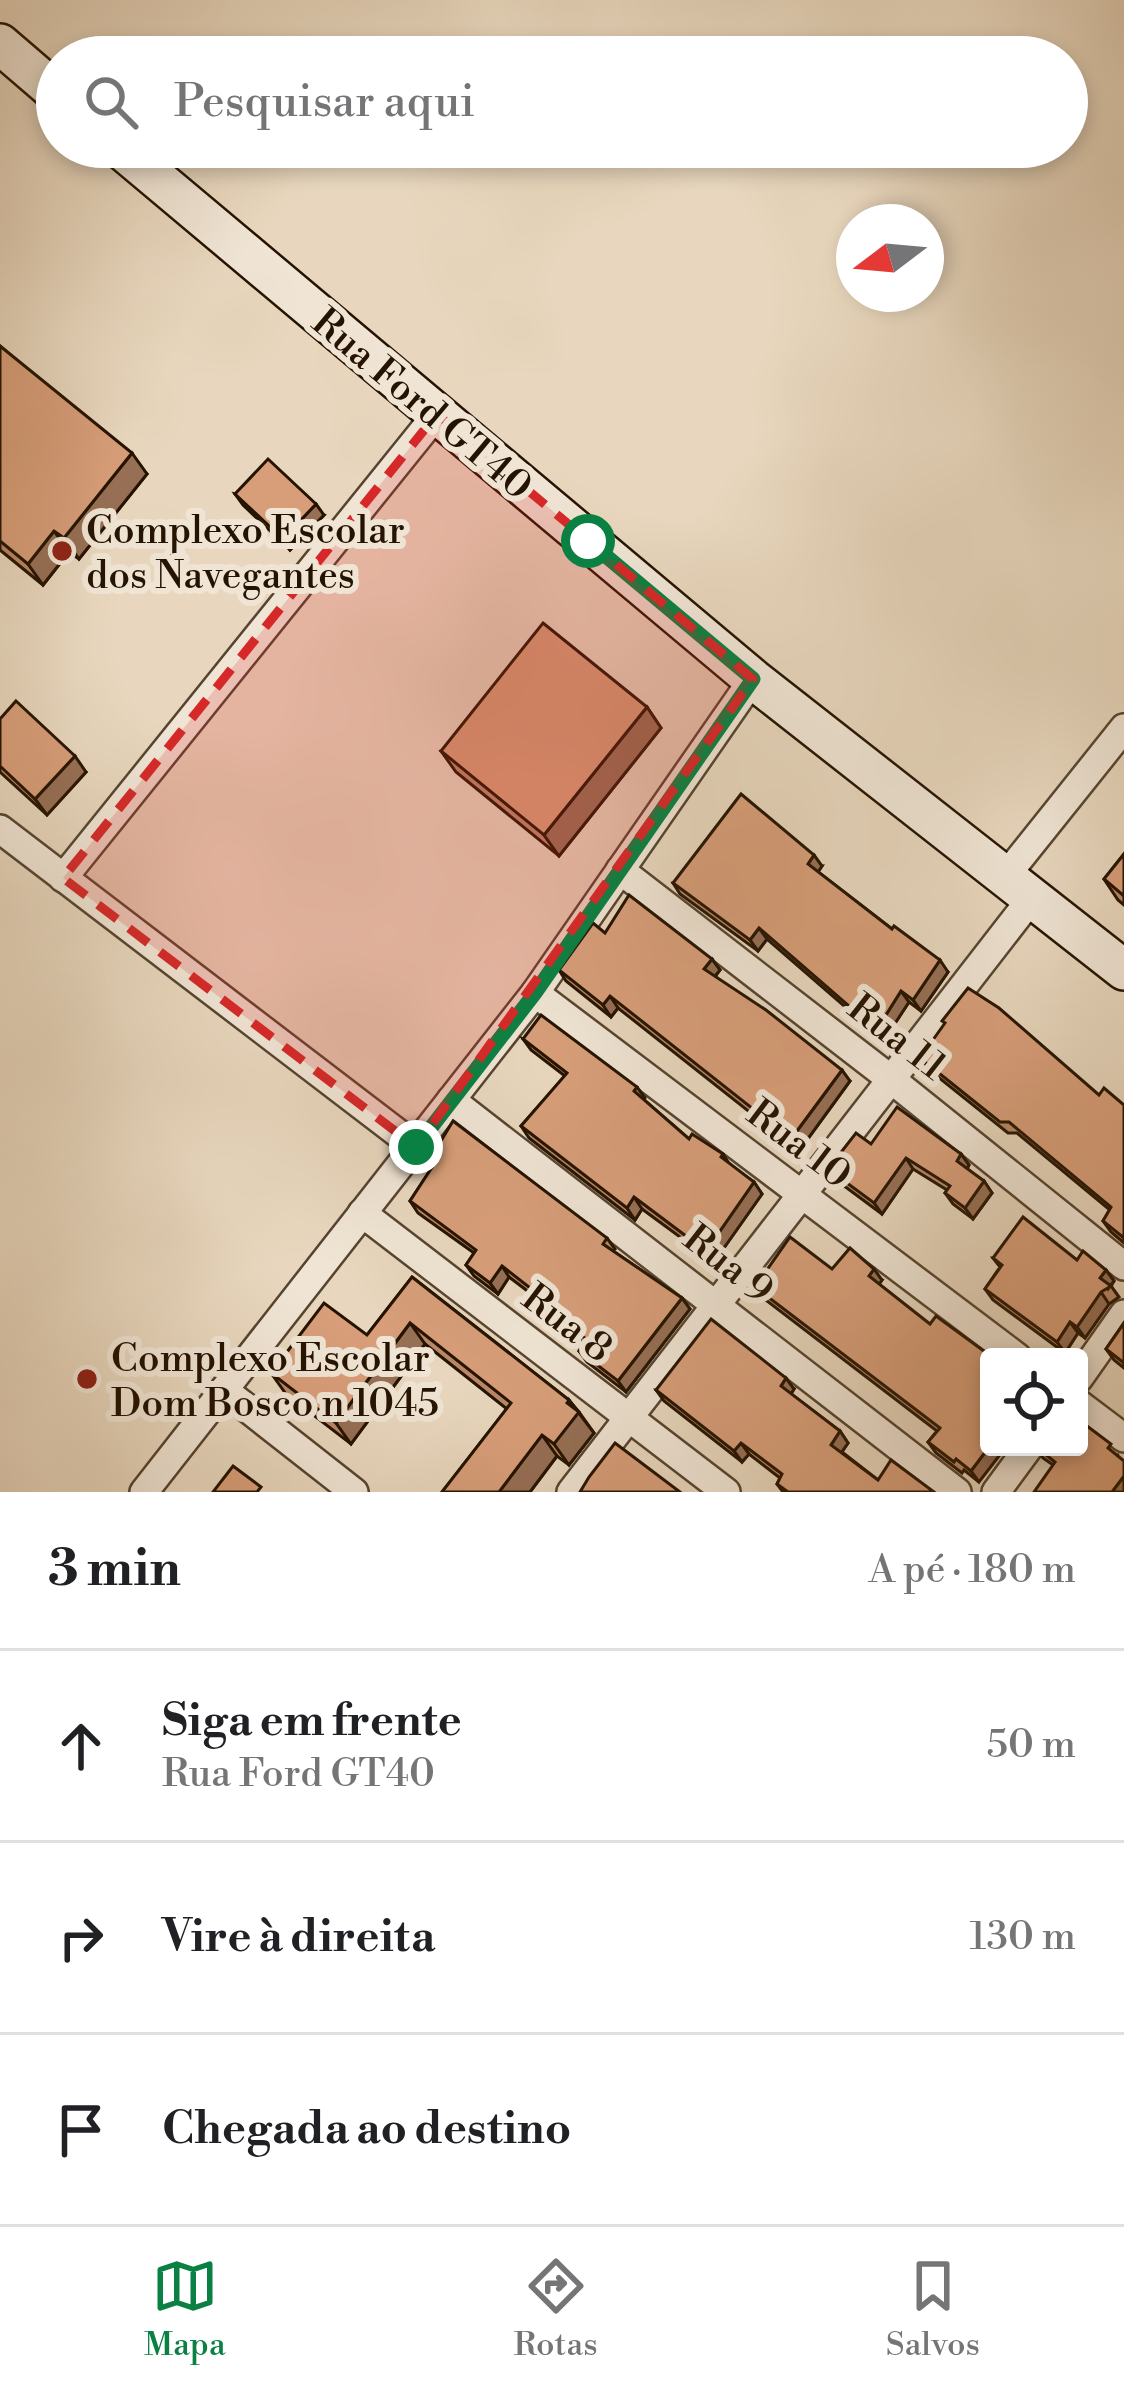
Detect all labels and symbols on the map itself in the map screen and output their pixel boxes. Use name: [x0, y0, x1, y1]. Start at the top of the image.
north arrow: [836, 204, 944, 312]
street label: Rua Ford GT40: [301, 298, 542, 511]
place label: Complexo Escolar dos Navegantes: [86, 507, 405, 601]
route start: [561, 514, 615, 568]
marker: Complexo Escolar dos Navegantes: [49, 538, 75, 564]
street label: Rua 11: [837, 984, 956, 1092]
street label: Rua 10: [736, 1090, 861, 1200]
route end: [389, 1120, 443, 1174]
street label: Rua 9: [673, 1215, 782, 1315]
street label: Rua 8: [511, 1274, 622, 1374]
place label: Complexo Escolar Dom Bosco n 1045: [111, 1335, 439, 1429]
marker: Complexo Escolar Dom Bosco n 1045: [74, 1366, 100, 1392]

